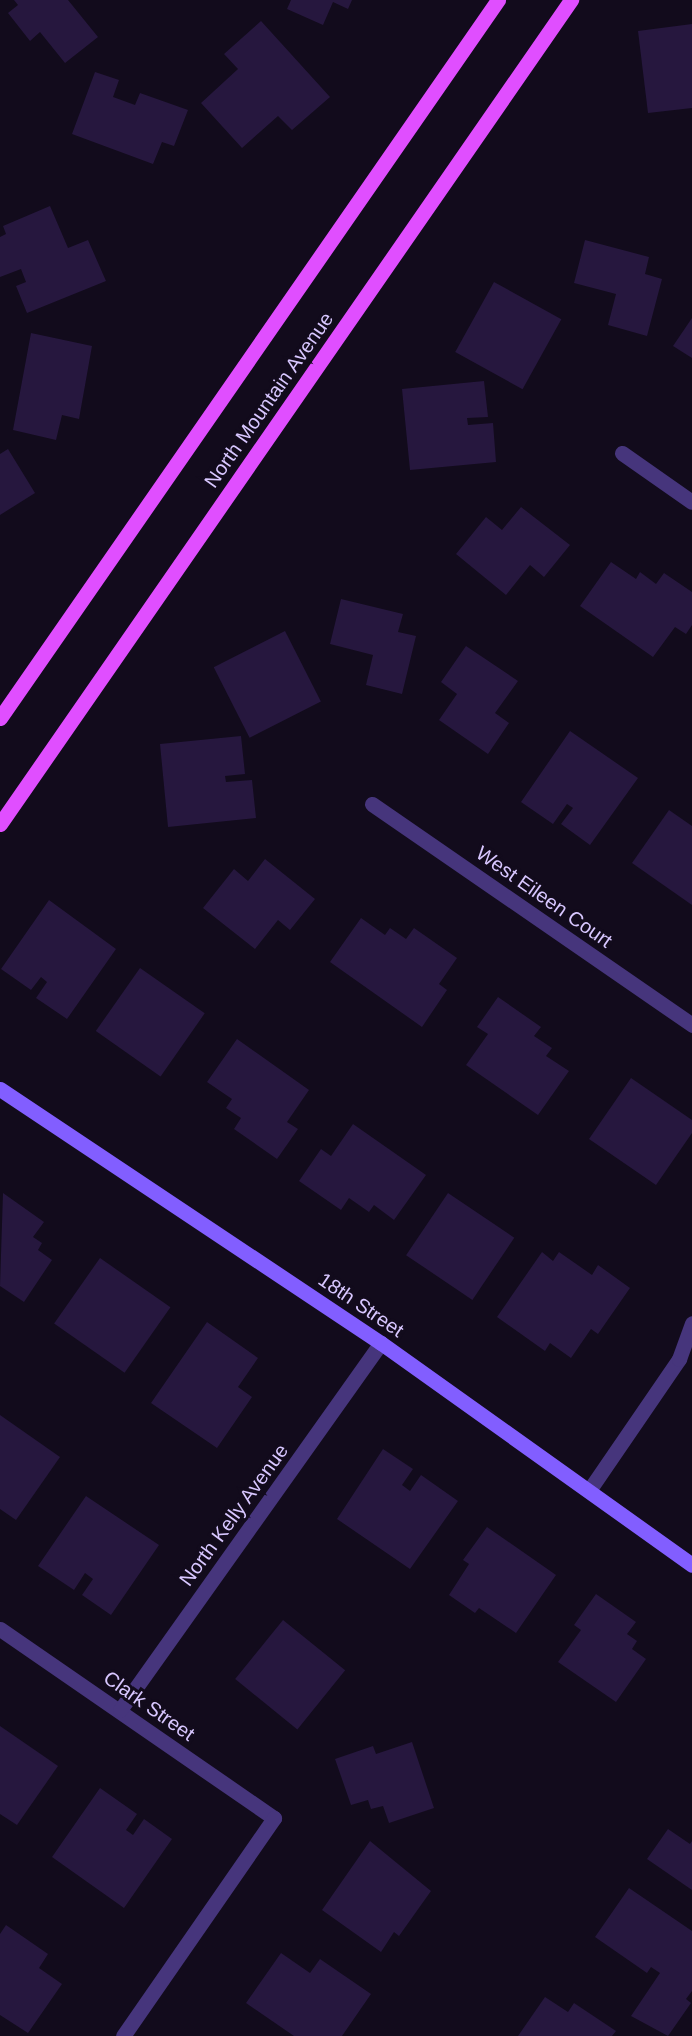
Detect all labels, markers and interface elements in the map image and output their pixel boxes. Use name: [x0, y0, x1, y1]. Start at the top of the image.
street label: North Mountain Avenue: [199, 307, 339, 493]
street label: West Eileen Court: [471, 841, 617, 953]
street label: 18th Street: [314, 1268, 408, 1342]
street label: North Kelly Avenue: [174, 1439, 294, 1591]
street label: Clark Street: [99, 1666, 199, 1746]

